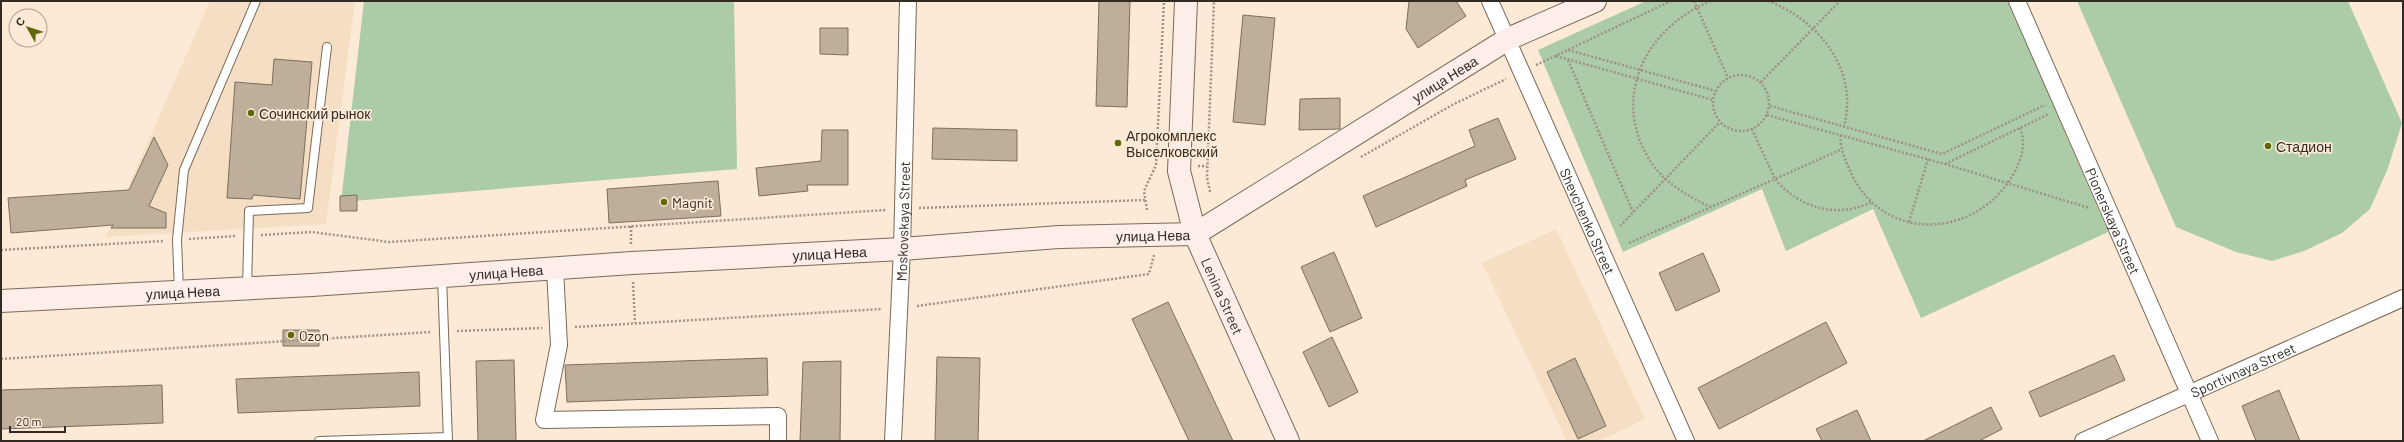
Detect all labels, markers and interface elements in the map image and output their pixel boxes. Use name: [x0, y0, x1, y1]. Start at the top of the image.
north arrow: [8, 8, 48, 48]
text: С: [12, 14, 27, 29]
street label: улица Нева: [1408, 52, 1481, 105]
place label: Сочинский рынок: [259, 105, 371, 122]
marker: Сочинский рынок: [246, 108, 256, 118]
place label: Агрокомплекс Выселковский: [1126, 127, 1218, 160]
marker: Агрокомплекс Выселковский: [1113, 138, 1123, 148]
place label: Стадион: [2276, 138, 2332, 155]
marker: Стадион: [2263, 141, 2273, 151]
street label: Moskovskaya Street: [892, 161, 913, 282]
street label: Shevchenko Street: [1557, 165, 1619, 277]
street label: Pionerskaya Street: [2083, 165, 2144, 277]
place label: Magnit: [672, 194, 713, 211]
marker: Magnit: [659, 197, 669, 207]
street label: улица Нева: [1116, 226, 1191, 244]
street label: улица Нева: [792, 242, 867, 263]
street label: Lenina Street: [1198, 255, 1247, 337]
street label: улица Нева: [468, 261, 544, 283]
street label: улица Нева: [145, 281, 221, 302]
place label: Ozon: [299, 327, 329, 344]
marker: Ozon: [286, 330, 296, 340]
street label: Sportivnaya Street: [2188, 339, 2298, 400]
scale bar: [10, 408, 65, 434]
text: 20 m: [16, 414, 42, 428]

